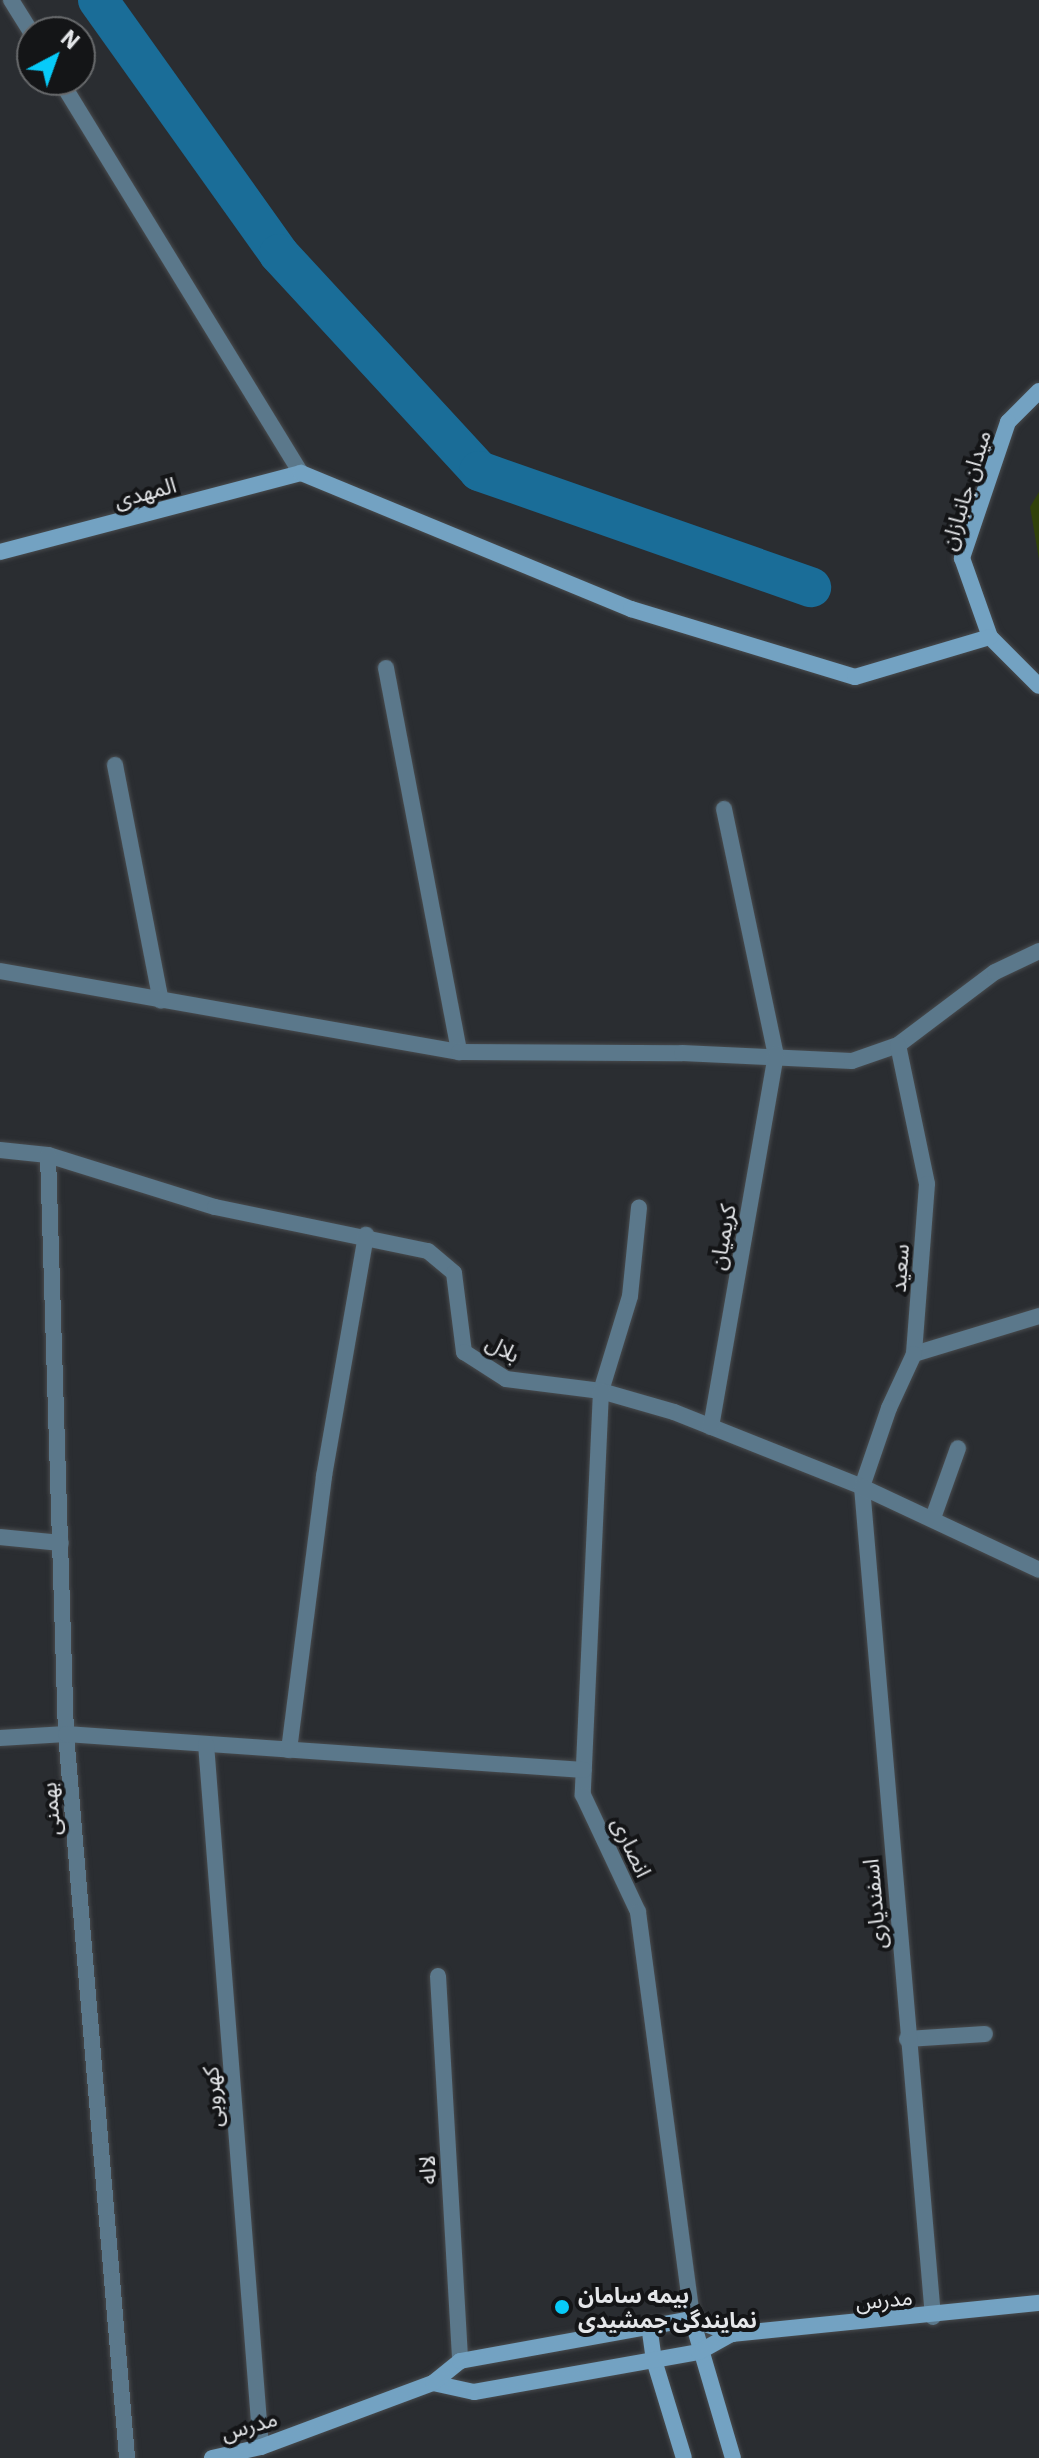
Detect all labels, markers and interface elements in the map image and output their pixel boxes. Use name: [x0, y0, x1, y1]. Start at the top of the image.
north arrow: [16, 16, 96, 96]
text: N: [55, 23, 86, 55]
street label: میدان جانبازان: [934, 427, 996, 553]
street label: المهدی: [111, 471, 179, 513]
street label: کریمیان: [703, 1202, 741, 1272]
street label: سعید: [884, 1243, 914, 1293]
street label: بلال: [482, 1328, 524, 1368]
street label: بهمنی: [35, 1781, 65, 1837]
street label: انصاری: [607, 1813, 657, 1881]
street label: اسفندیاری: [857, 1858, 891, 1950]
street label: کهروبی: [197, 2066, 227, 2128]
street label: لاله: [413, 2155, 441, 2185]
place label: بیمه سامان نمایندگی جمشیدی: [578, 2281, 757, 2332]
street label: مدرس: [854, 2283, 914, 2315]
marker: بیمه سامان نمایندگی جمشیدی: [553, 2298, 571, 2316]
street label: مدرس: [218, 2404, 280, 2446]

